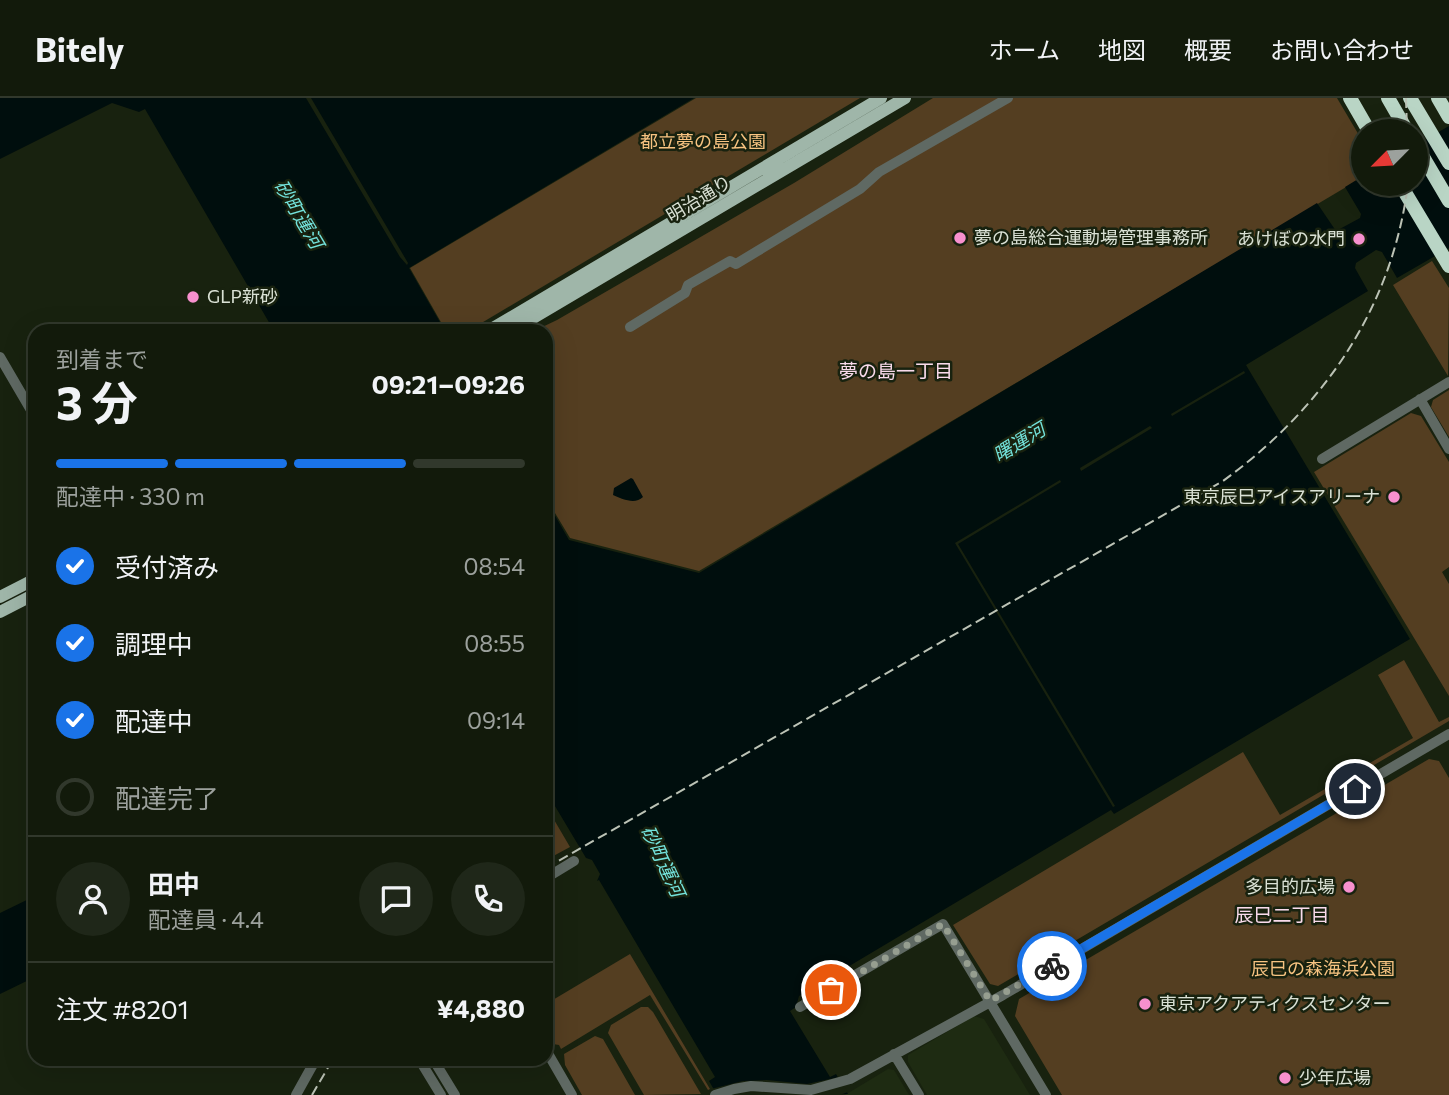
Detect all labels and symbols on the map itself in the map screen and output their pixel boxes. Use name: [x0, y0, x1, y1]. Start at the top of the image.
north arrow: [1351, 119, 1428, 196]
park label: 都立夢の島公園: [640, 130, 766, 152]
street label: 明治通り: [662, 170, 735, 226]
water label: 砂町運河: [270, 175, 331, 256]
place label: 夢の島総合運動場管理事務所: [974, 226, 1208, 248]
place label: あけぼの水門: [1237, 227, 1345, 249]
marker: 夢の島総合運動場管理事務所: [952, 230, 968, 246]
marker: あけぼの水門: [1351, 231, 1367, 247]
place label: GLP新砂: [207, 285, 278, 307]
marker: GLP新砂: [185, 289, 201, 305]
district label: 夢の島一丁目: [839, 359, 953, 382]
water label: 曙運河: [988, 415, 1053, 466]
place label: 東京辰巳アイスアリーナ: [1183, 485, 1380, 507]
marker: 東京辰巳アイスアリーナ: [1386, 489, 1402, 505]
pin: [1325, 759, 1385, 819]
water label: 砂町運河: [637, 821, 692, 904]
place label: 多目的広場: [1245, 875, 1335, 897]
marker: 多目的広場: [1341, 879, 1357, 895]
district label: 辰巳二丁目: [1234, 903, 1330, 926]
courier: [1017, 931, 1087, 1001]
park label: 辰巳の森海浜公園: [1251, 957, 1395, 979]
pin: [801, 960, 861, 1020]
place label: 東京アクアティクスセンター: [1159, 992, 1390, 1014]
marker: 東京アクアティクスセンター: [1137, 996, 1153, 1012]
place label: 少年広場: [1299, 1066, 1371, 1088]
marker: 少年広場: [1277, 1070, 1293, 1086]

